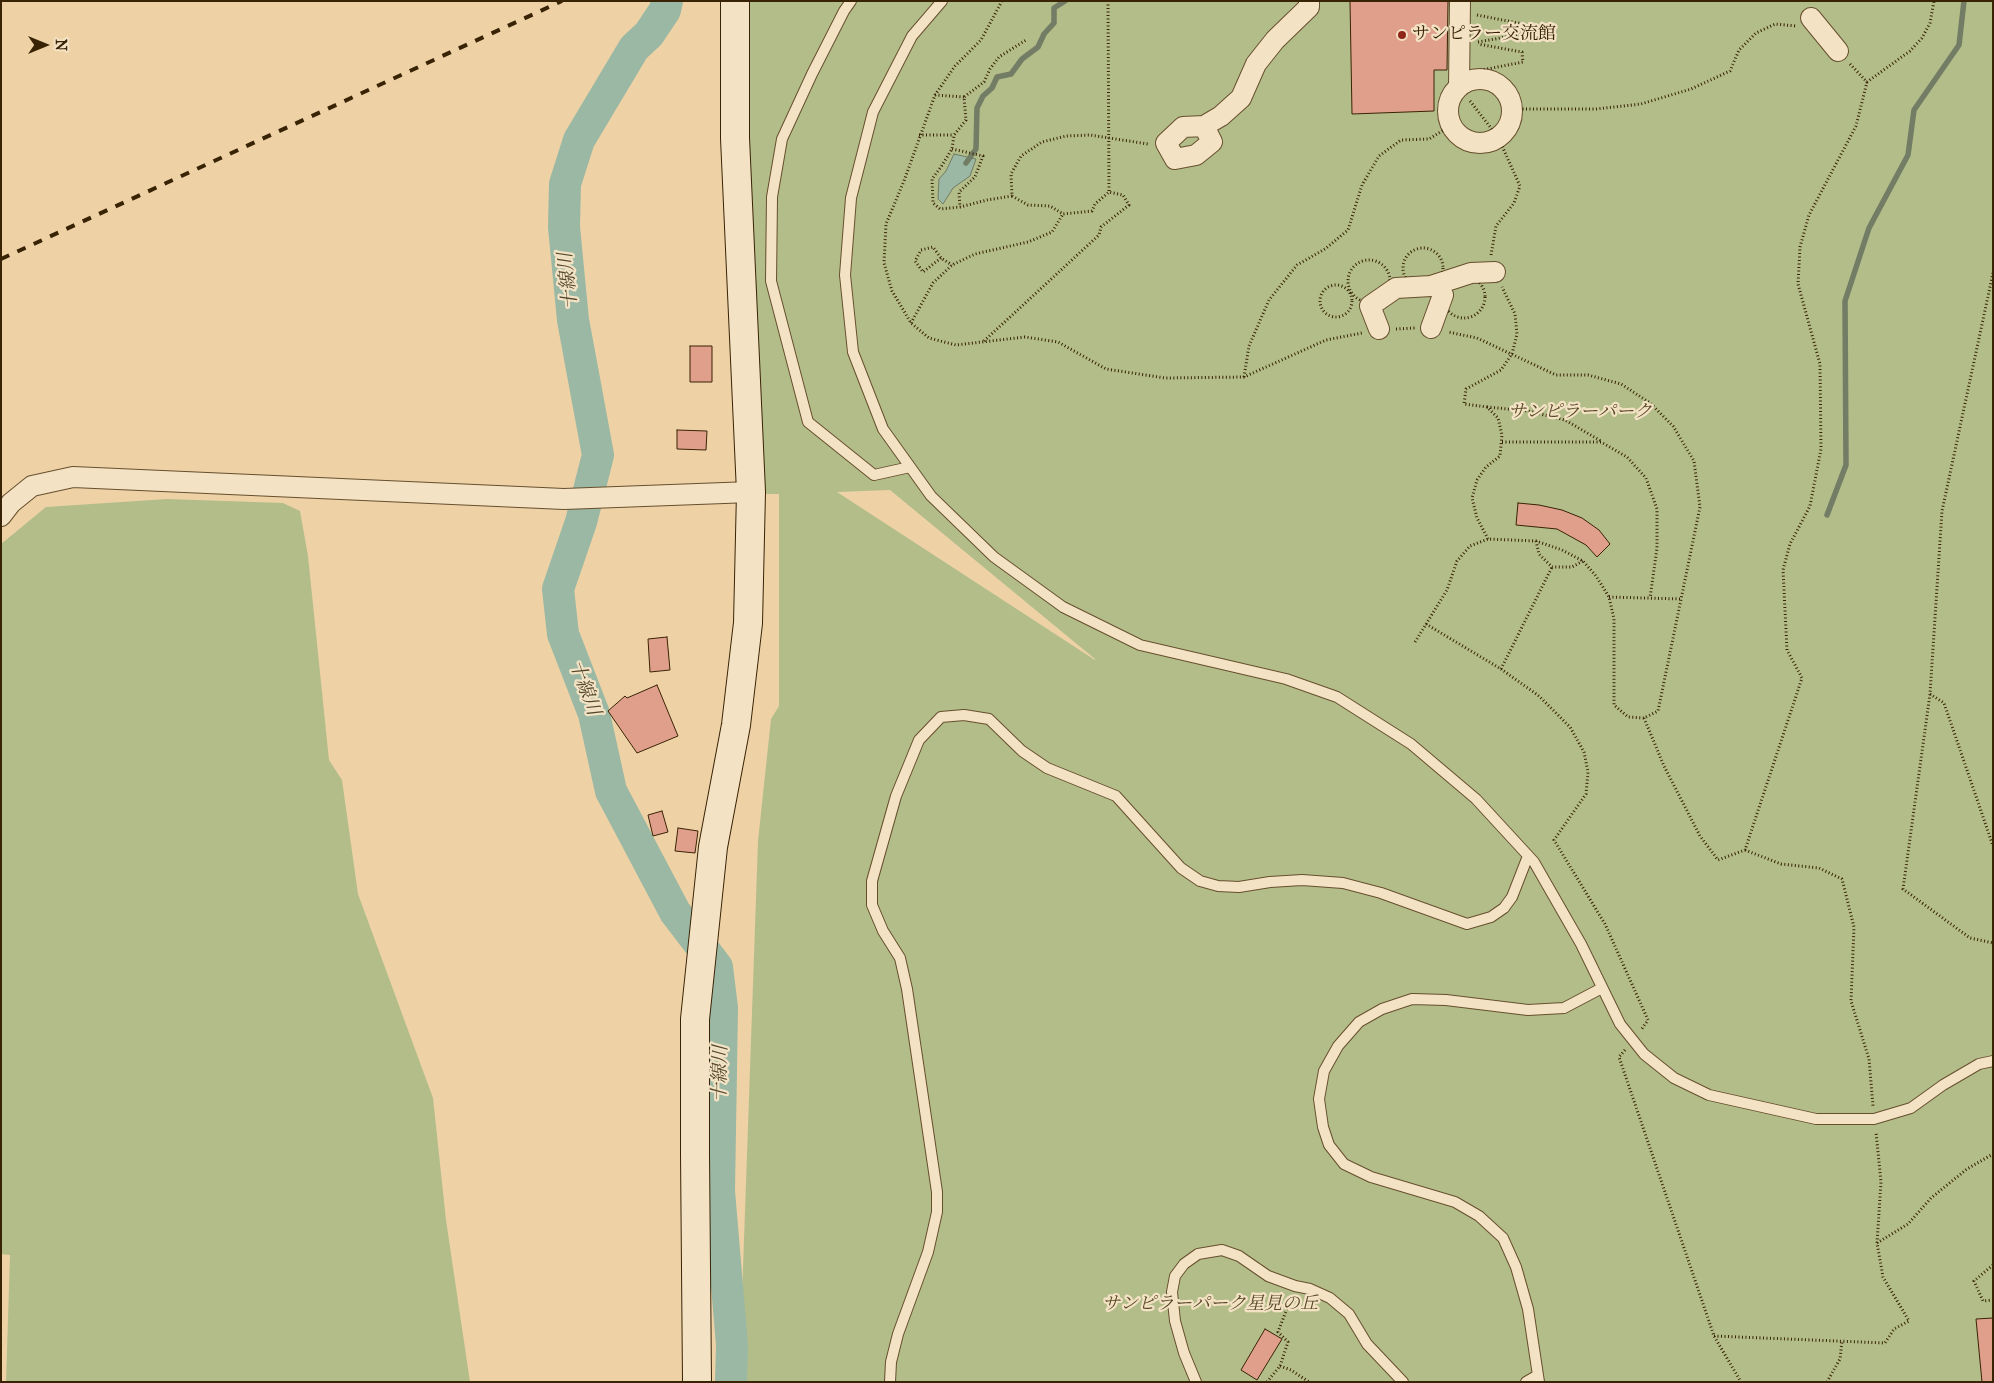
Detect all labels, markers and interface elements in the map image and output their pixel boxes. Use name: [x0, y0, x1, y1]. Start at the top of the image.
north arrow: [20, 20, 70, 70]
place label: サンピラー交流館: [1412, 24, 1556, 46]
marker: サンピラー交流館: [1396, 29, 1408, 41]
text: N: [52, 39, 69, 51]
water label: 十線川: [555, 251, 583, 311]
park label: サンピラーパーク: [1508, 402, 1652, 424]
water label: 十線川: [564, 657, 604, 719]
water label: 十線川: [709, 1045, 733, 1103]
park label: サンピラーパーク星見の丘: [1102, 1294, 1318, 1316]

